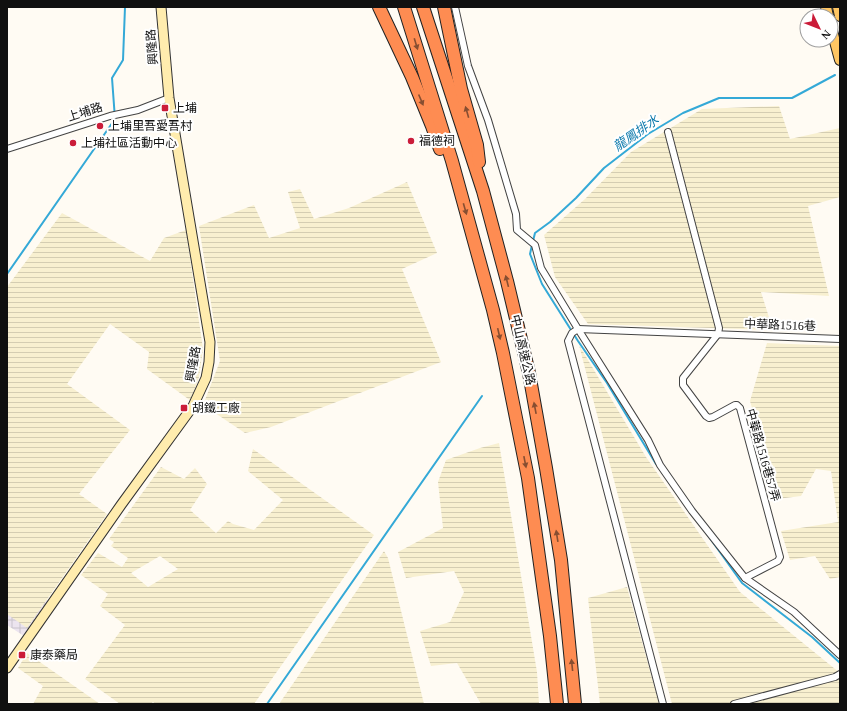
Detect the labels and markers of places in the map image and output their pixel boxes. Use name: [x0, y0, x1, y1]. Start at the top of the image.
place label: 上埔: [173, 101, 197, 115]
marker: 上埔: [160, 103, 170, 113]
place label: 上埔里吾愛吾村: [108, 119, 193, 133]
marker: 上埔里吾愛吾村: [95, 121, 105, 131]
place label: 福德祠: [419, 134, 455, 148]
place label: 上埔社區活動中心: [81, 136, 177, 150]
marker: 福德祠: [406, 136, 416, 146]
marker: 上埔社區活動中心: [68, 138, 78, 148]
place label: 胡鐵工廠: [192, 401, 240, 415]
marker: 胡鐵工廠: [179, 403, 189, 413]
place label: 康泰藥局: [30, 648, 78, 662]
marker: 康泰藥局: [17, 650, 27, 660]

